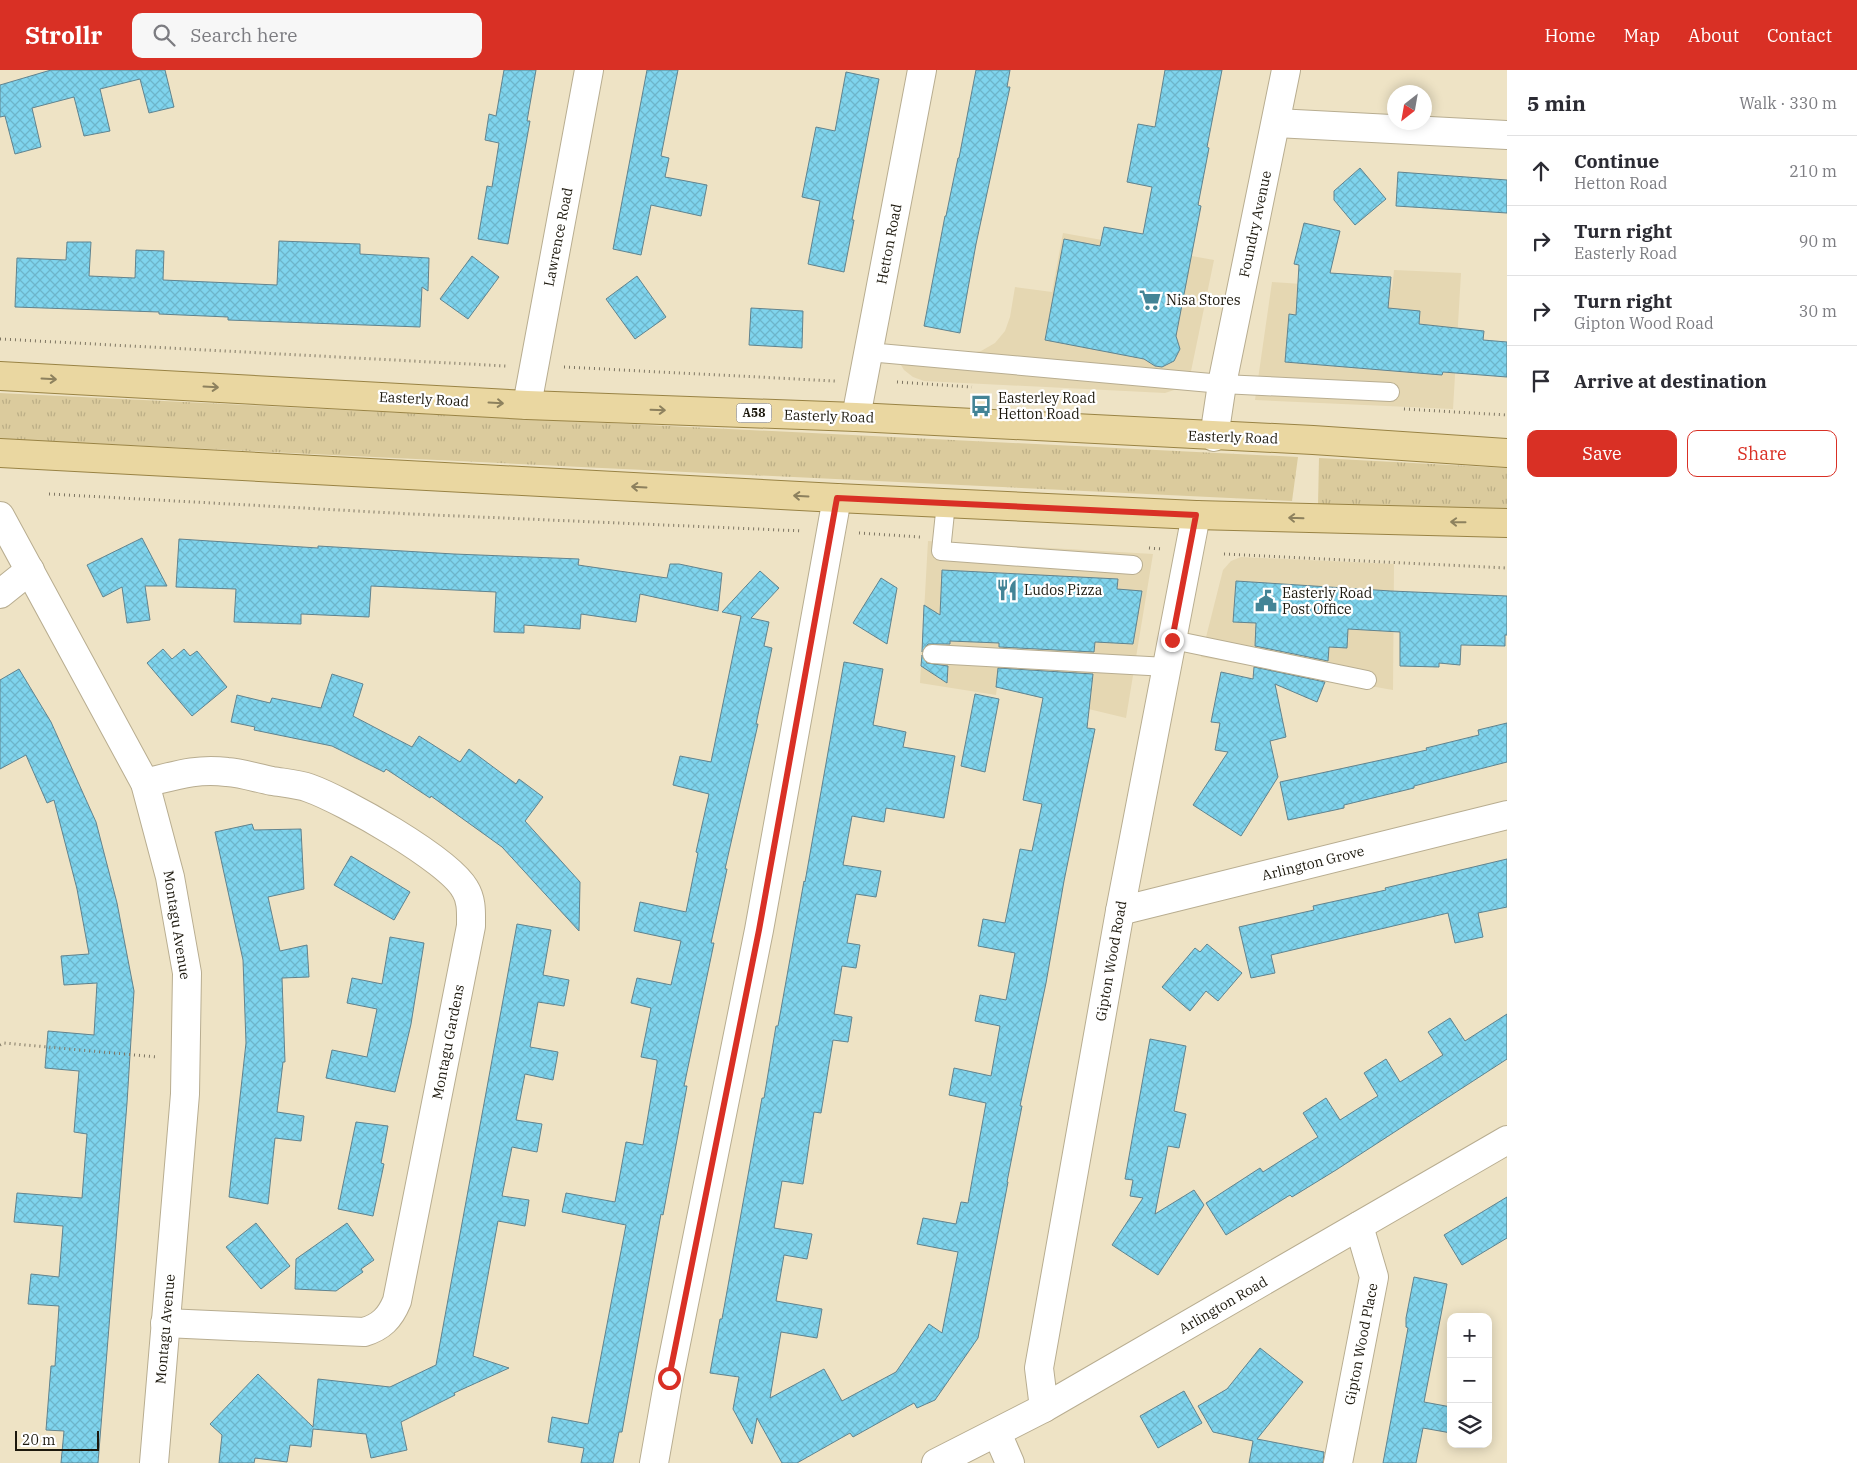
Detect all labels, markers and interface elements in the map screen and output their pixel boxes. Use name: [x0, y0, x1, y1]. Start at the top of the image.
search box: [132, 13, 482, 58]
text: Strollr: [25, 19, 102, 51]
icon: search: [150, 21, 178, 49]
text: Search here: [190, 23, 297, 47]
text: Home: [1544, 24, 1596, 47]
text: Map: [1624, 24, 1660, 47]
text: About: [1688, 24, 1739, 47]
text: Contact: [1767, 24, 1832, 47]
north arrow: [1387, 85, 1432, 130]
text: 5 min: [1527, 89, 1586, 117]
text: Walk · 330 m: [1739, 93, 1837, 113]
text: Continue: [1574, 149, 1659, 173]
icon: ahead: [1527, 157, 1555, 185]
text: 210 m: [1789, 161, 1837, 181]
street label: Foundry Avenue: [1235, 169, 1275, 279]
text: Hetton Road: [1574, 173, 1667, 193]
street label: Lawrence Road: [540, 185, 577, 288]
street label: Hetton Road: [872, 202, 906, 286]
text: Turn right: [1574, 219, 1672, 243]
icon: right: [1527, 227, 1555, 255]
text: 90 m: [1799, 231, 1837, 251]
text: Easterly Road: [1574, 243, 1677, 263]
supermarket icon: Nisa Stores: [1137, 287, 1163, 313]
text: Turn right: [1574, 289, 1672, 313]
place label: Nisa Stores: [1166, 291, 1241, 309]
icon: right: [1527, 297, 1555, 325]
text: 30 m: [1799, 301, 1837, 321]
text: Gipton Wood Road: [1574, 313, 1714, 333]
icon: arrive: [1527, 367, 1555, 395]
text: Arrive at destination: [1574, 369, 1767, 393]
one-way arrow: [40, 374, 56, 383]
one-way arrow: [203, 383, 219, 392]
street label: Easterly Road: [378, 388, 470, 410]
place label: Easterley Road Hetton Road: [998, 389, 1096, 423]
bus stop icon: Easterley Road Hetton Road: [968, 393, 994, 419]
one-way arrow: [487, 398, 503, 408]
road number: A58: [736, 403, 772, 422]
one-way arrow: [650, 405, 666, 414]
street label: Easterly Road: [784, 405, 875, 427]
street label: Easterly Road: [1188, 426, 1279, 448]
button: Save: [1527, 430, 1677, 477]
button: Share: [1687, 430, 1837, 477]
one-way arrow: [631, 483, 647, 492]
one-way arrow: [794, 492, 810, 501]
one-way arrow: [1288, 513, 1304, 523]
one-way arrow: [1451, 517, 1467, 527]
restaurant icon: Ludos Pizza: [994, 577, 1020, 603]
place label: Ludos Pizza: [1024, 581, 1103, 599]
place label: Easterly Road Post Office: [1282, 584, 1373, 618]
public building icon: Easterly Road Post Office: [1253, 588, 1279, 614]
route end: [1161, 629, 1184, 652]
street label: Arlington Grove: [1260, 842, 1366, 884]
street label: Montagu Avenue: [159, 869, 195, 981]
street label: Gipton Wood Road: [1092, 899, 1131, 1023]
street label: Montagu Gardens: [428, 983, 468, 1101]
street label: Arlington Road: [1175, 1272, 1271, 1338]
street label: Montagu Avenue: [151, 1273, 179, 1385]
street label: Gipton Wood Place: [1340, 1281, 1382, 1407]
map controls: [1447, 1313, 1492, 1448]
button: +: [1447, 1313, 1492, 1358]
button: −: [1447, 1358, 1492, 1403]
route start: [658, 1367, 681, 1390]
button: layers: [1447, 1403, 1492, 1448]
scale bar: [15, 1428, 99, 1451]
text: 20 m: [22, 1431, 55, 1449]

